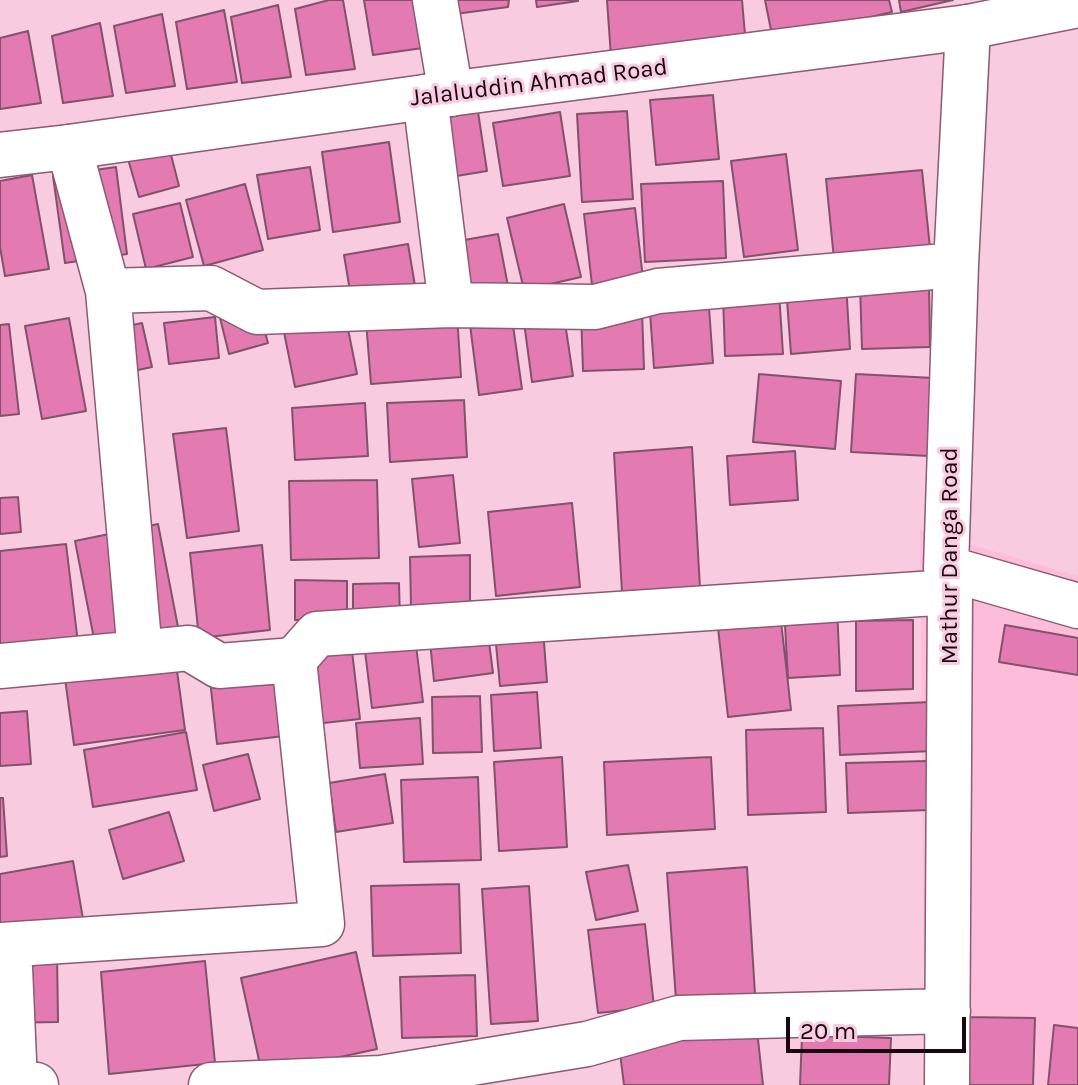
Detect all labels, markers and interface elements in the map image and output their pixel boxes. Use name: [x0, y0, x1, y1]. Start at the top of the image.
street label: Jalaluddin Ahmad Road: [409, 53, 669, 113]
street label: Mathur Danga Road: [936, 447, 964, 665]
scale bar: [790, 1001, 970, 1051]
text: 20 m: [800, 1017, 856, 1045]

